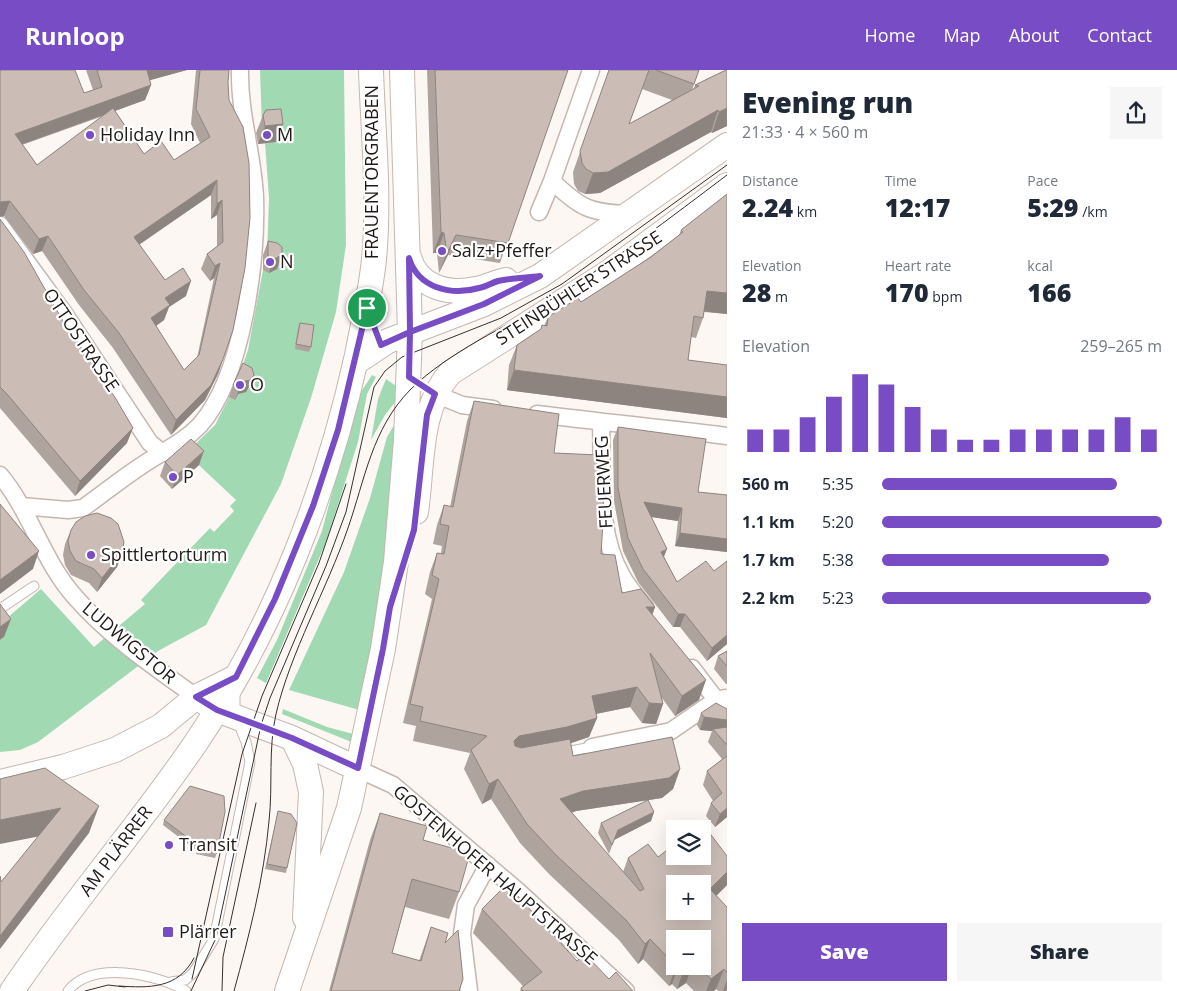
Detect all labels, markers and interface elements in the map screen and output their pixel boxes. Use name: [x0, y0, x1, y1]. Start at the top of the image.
text: Runloop: [25, 19, 125, 52]
text: Home: [865, 23, 915, 47]
text: Map: [943, 23, 981, 47]
text: About: [1009, 23, 1059, 47]
text: Contact: [1087, 23, 1152, 47]
text: Evening run: [742, 83, 913, 121]
street label: FRAUENTORGRABEN: [359, 85, 383, 259]
button: share: [1110, 87, 1162, 139]
text: 21:33 · 4 × 560 m: [742, 121, 868, 143]
place label: Holiday Inn: [100, 122, 195, 146]
place label: M: [277, 122, 293, 146]
marker: Holiday Inn: [84, 129, 96, 141]
marker: M: [261, 129, 273, 141]
text: Distance: [742, 171, 798, 190]
text: Time: [885, 171, 917, 190]
text: Pace: [1027, 171, 1058, 190]
text: 2.24: [742, 190, 793, 224]
text: 12:17: [885, 190, 950, 224]
text: 5:29: [1027, 190, 1079, 224]
text: km: [793, 202, 817, 221]
text: /km: [1079, 202, 1108, 221]
street label: STEINBÜHLER STRASSE: [491, 224, 666, 350]
place label: Salz+Pfeffer: [452, 238, 552, 262]
marker: Salz+Pfeffer: [436, 245, 448, 257]
place label: N: [280, 249, 294, 273]
marker: N: [264, 256, 276, 268]
text: Elevation: [742, 256, 801, 275]
text: Heart rate: [885, 256, 951, 275]
text: kcal: [1027, 256, 1053, 275]
text: 28: [742, 275, 771, 309]
text: 170: [885, 275, 929, 309]
text: 166: [1027, 275, 1071, 309]
street label: OTTOSTRASSE: [38, 283, 125, 396]
pin: [346, 287, 388, 329]
text: m: [771, 287, 788, 306]
text: bpm: [929, 287, 962, 306]
icon: arrive: [353, 294, 381, 322]
text: Elevation: [742, 335, 810, 357]
text: 259–265 m: [1080, 335, 1162, 357]
place label: O: [250, 372, 264, 396]
marker: O: [234, 379, 246, 391]
street label: FEUERWEG: [589, 435, 617, 529]
place label: P: [183, 464, 194, 488]
marker: P: [167, 471, 179, 483]
text: 560 m: [742, 473, 789, 495]
text: 5:35: [822, 473, 854, 495]
text: 1.1 km: [742, 511, 795, 533]
text: 5:20: [822, 511, 854, 533]
place label: Spittlertorturm: [101, 542, 227, 566]
marker: Spittlertorturm: [85, 549, 97, 561]
text: 1.7 km: [742, 549, 795, 571]
text: 5:38: [822, 549, 854, 571]
text: 2.2 km: [742, 587, 795, 609]
text: 5:23: [822, 587, 854, 609]
street label: LUDWIGSTOR: [78, 596, 181, 688]
street label: GOSTENHOFER HAUPTSTRASSE: [388, 779, 603, 970]
street label: AM PLÄRRER: [73, 800, 157, 900]
map controls: [666, 820, 711, 975]
button: layers: [666, 820, 711, 865]
place label: Transit: [179, 832, 237, 856]
marker: Transit: [163, 839, 175, 851]
button: +: [666, 875, 711, 920]
place label: Plärrer: [179, 919, 237, 943]
button: Save: [742, 923, 947, 981]
button: Share: [957, 923, 1162, 981]
marker: Plärrer: [161, 925, 175, 939]
button: −: [666, 930, 711, 975]

